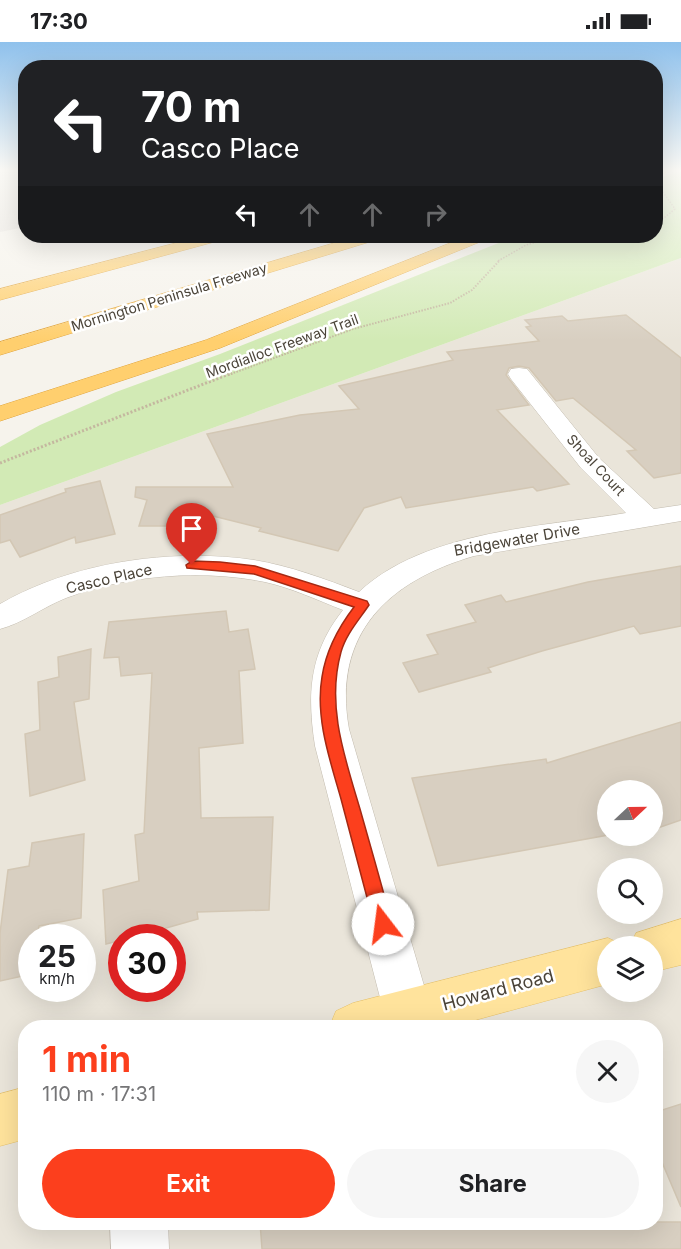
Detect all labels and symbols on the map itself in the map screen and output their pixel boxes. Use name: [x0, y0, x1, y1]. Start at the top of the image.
street label: Mornington Peninsula Freeway: [69, 259, 269, 334]
street label: Mordialloc Freeway Trail: [203, 310, 360, 381]
street label: Shoal Court: [564, 430, 629, 499]
pin: [166, 503, 217, 565]
street label: Bridgewater Drive: [452, 519, 581, 560]
street label: Casco Place: [64, 559, 154, 598]
north arrow: [597, 780, 663, 846]
position arrow: [351, 892, 415, 956]
speed limit sign: 30: [108, 924, 186, 1002]
street label: Howard Road: [440, 965, 556, 1014]

